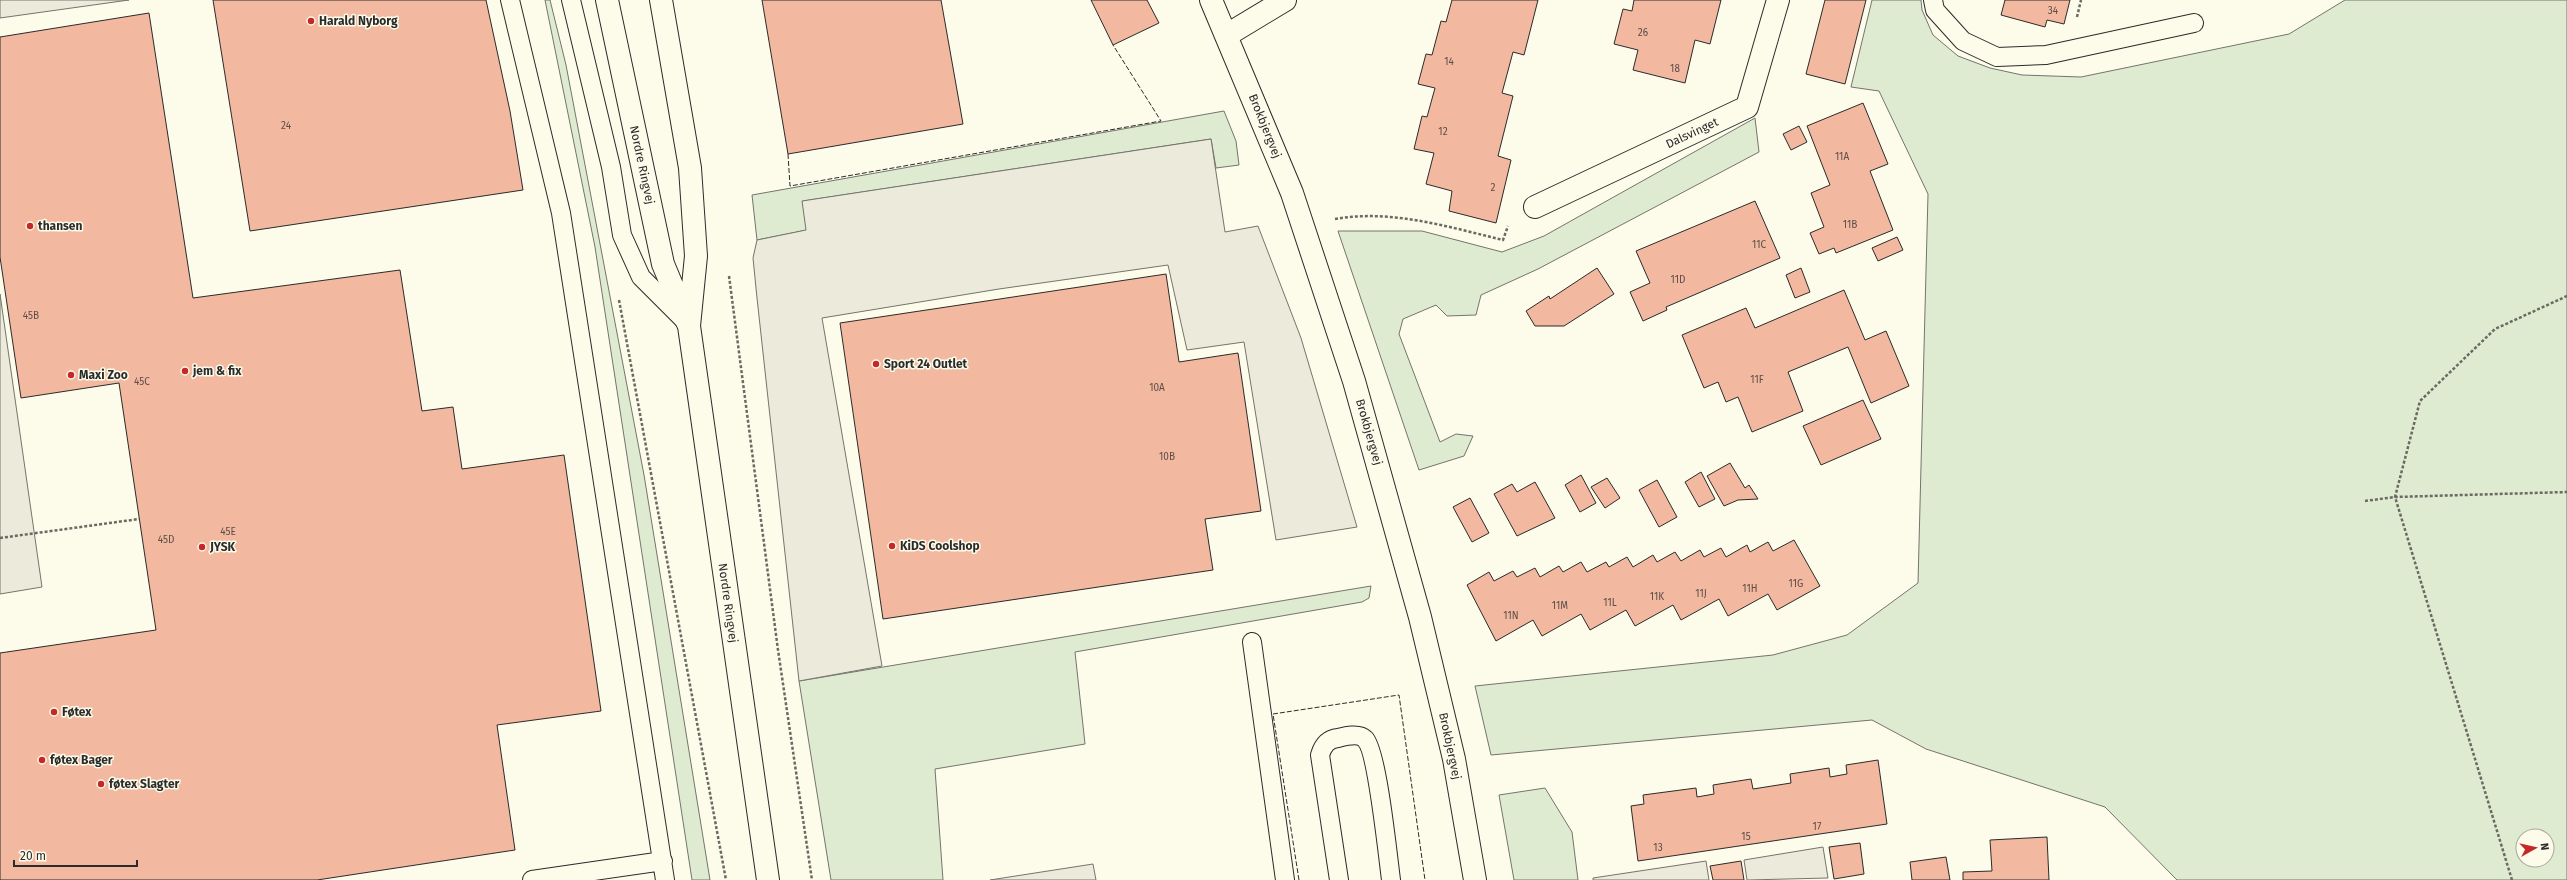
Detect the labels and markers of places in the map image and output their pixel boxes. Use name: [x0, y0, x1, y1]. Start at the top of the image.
place label: Harald Nyborg: [319, 14, 398, 28]
marker: Harald Nyborg: [306, 16, 316, 26]
place label: thansen: [38, 219, 82, 233]
marker: thansen: [25, 221, 35, 231]
place label: Sport 24 Outlet: [884, 357, 968, 371]
marker: Sport 24 Outlet: [871, 359, 881, 369]
place label: jem & fix: [192, 364, 242, 378]
marker: jem & fix: [180, 366, 190, 376]
place label: Maxi Zoo: [79, 368, 128, 382]
marker: Maxi Zoo: [66, 370, 76, 380]
place label: KiDS Coolshop: [900, 539, 980, 553]
place label: JYSK: [209, 540, 236, 554]
marker: KiDS Coolshop: [887, 541, 897, 551]
marker: JYSK: [197, 542, 207, 552]
place label: Føtex: [62, 705, 92, 719]
marker: Føtex: [49, 707, 59, 717]
place label: føtex Bager: [50, 753, 113, 767]
marker: føtex Bager: [37, 755, 47, 765]
place label: føtex Slagter: [109, 777, 180, 791]
marker: føtex Slagter: [96, 779, 106, 789]

